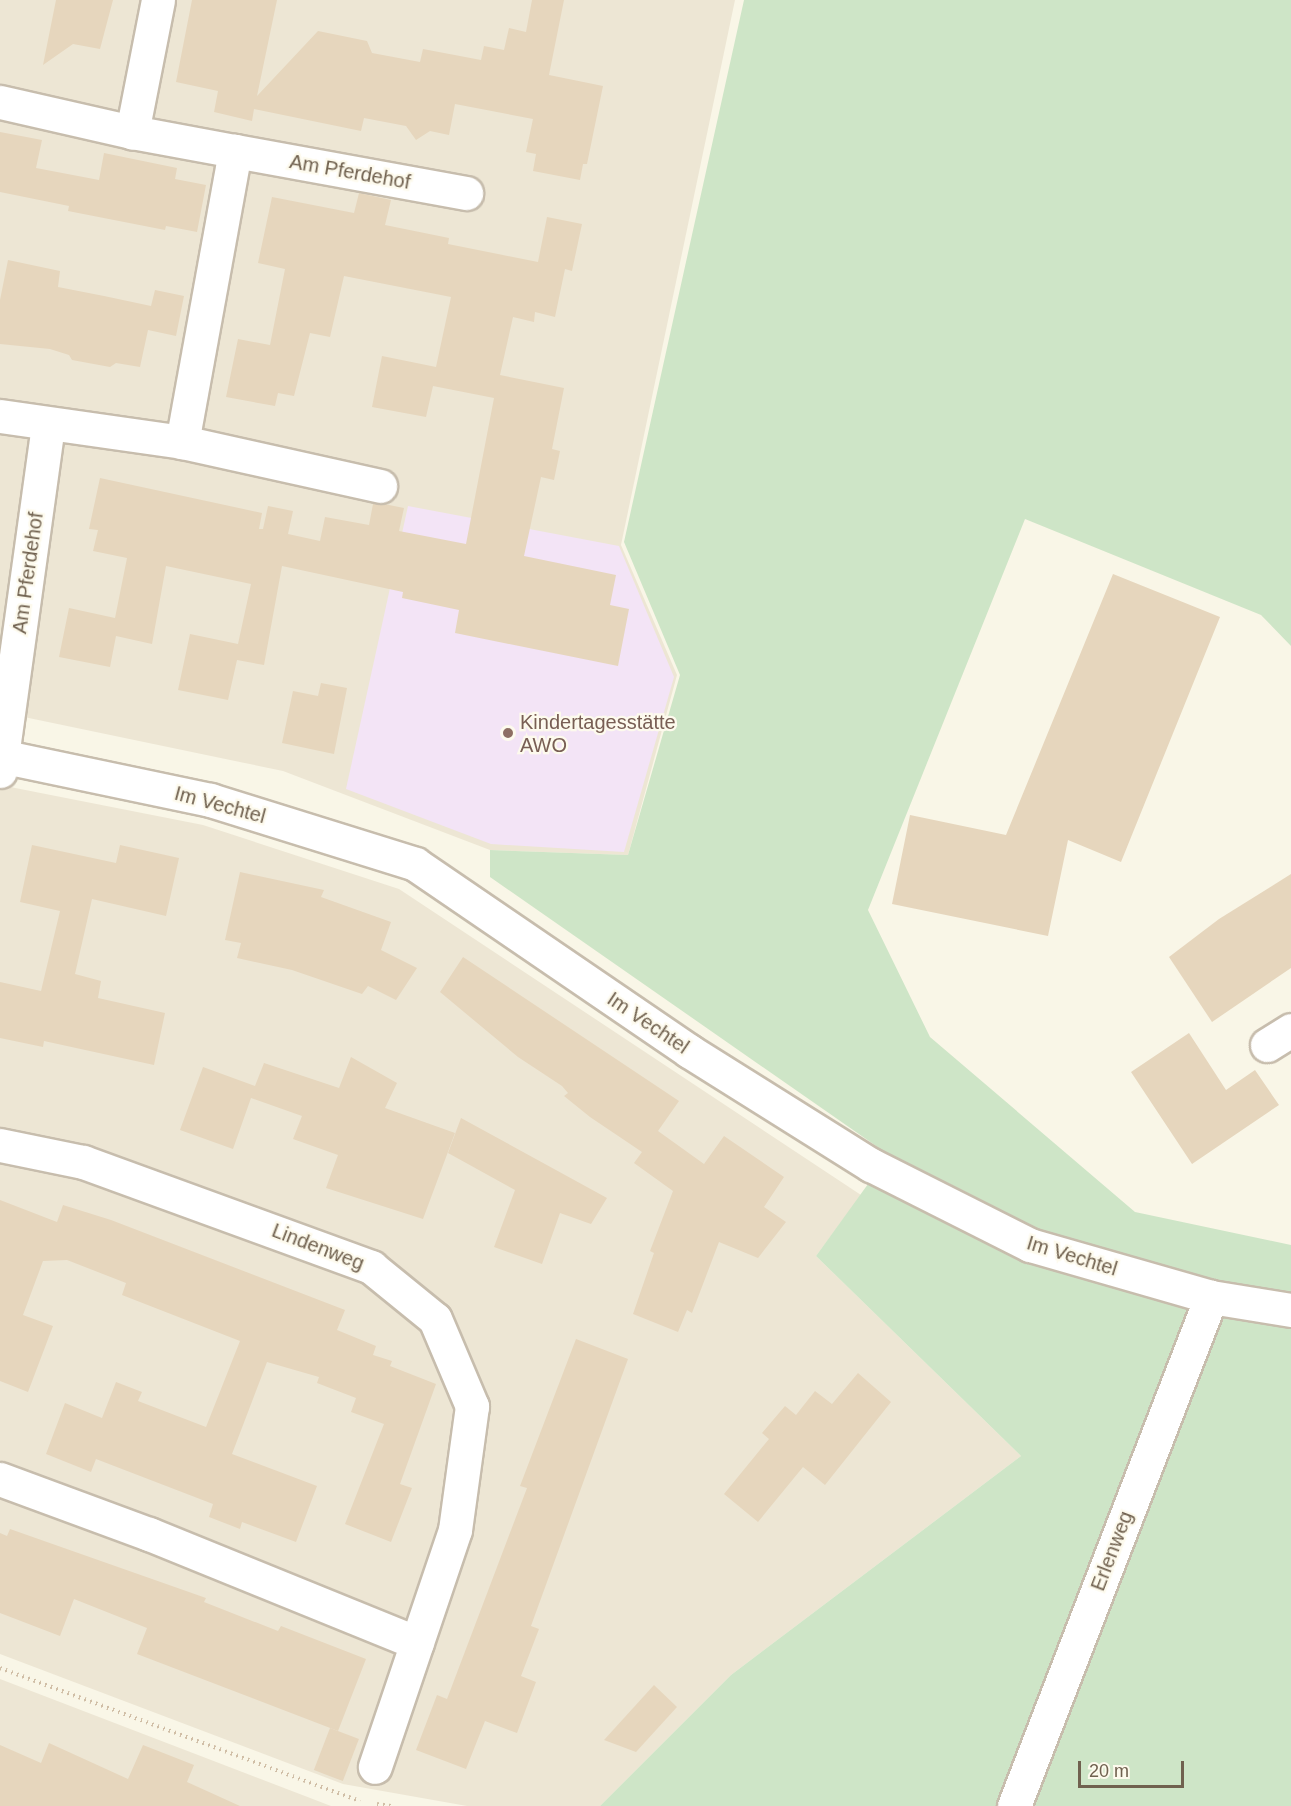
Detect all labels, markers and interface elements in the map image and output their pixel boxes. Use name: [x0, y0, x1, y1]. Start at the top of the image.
street label: Am Pferdehof: [288, 150, 412, 194]
street label: Am Pferdehof: [8, 511, 48, 635]
place label: Kindertagesstätte AWO: [520, 710, 676, 757]
marker: Kindertagesstätte AWO: [501, 726, 515, 740]
street label: Im Vechtel: [172, 781, 268, 829]
street label: Im Vechtel: [603, 987, 693, 1059]
street label: Lindenweg: [269, 1218, 367, 1276]
street label: Im Vechtel: [1024, 1231, 1120, 1281]
street label: Erlenweg: [1086, 1508, 1138, 1594]
scale bar: [1081, 1749, 1188, 1787]
text: 20 m: [1089, 1761, 1129, 1781]

